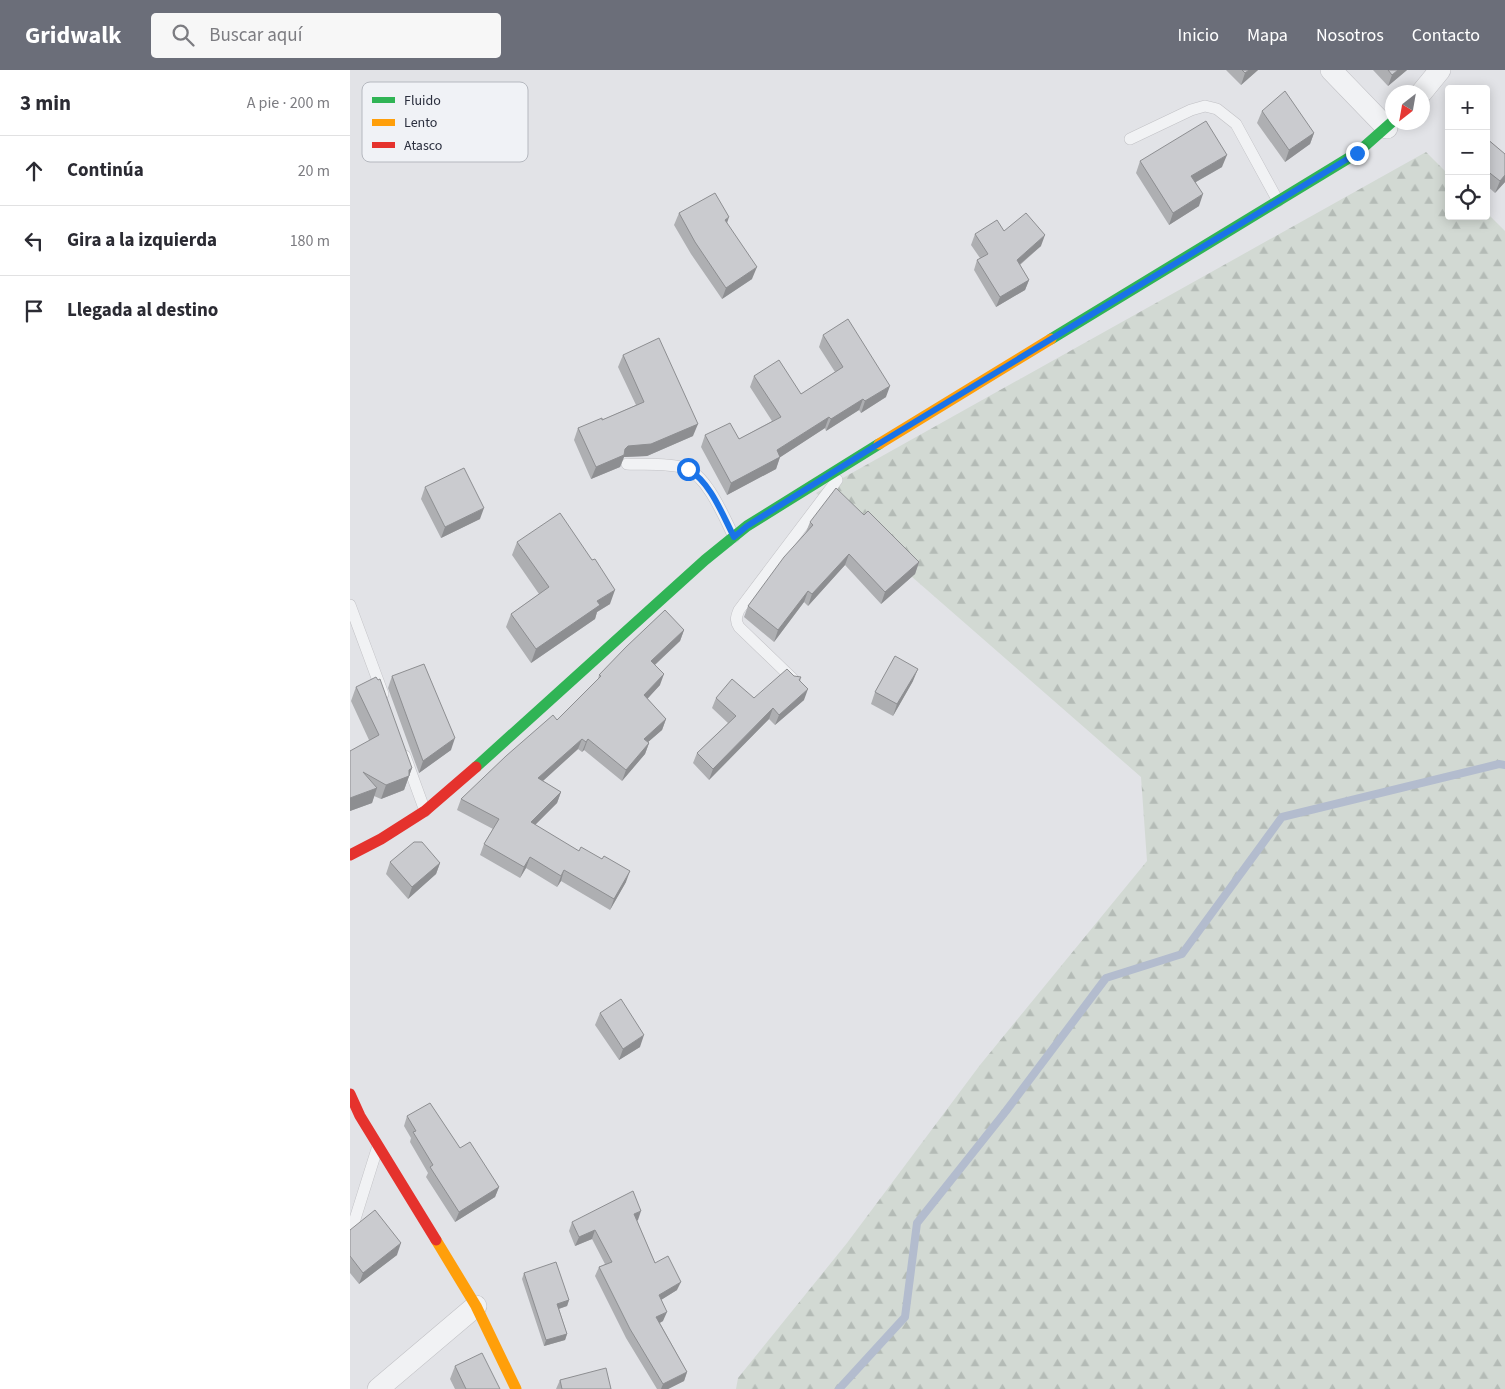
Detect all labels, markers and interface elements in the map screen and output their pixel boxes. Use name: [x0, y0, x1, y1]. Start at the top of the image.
search box: [151, 13, 501, 58]
text: Gridwalk: [25, 18, 121, 53]
icon: search: [169, 21, 197, 49]
text: Buscar aquí: [209, 22, 302, 49]
text: Inicio: [1178, 23, 1219, 48]
text: Mapa: [1247, 23, 1288, 48]
text: Nosotros: [1316, 23, 1384, 48]
text: Contacto: [1412, 23, 1480, 48]
legend: [362, 82, 528, 162]
north arrow: [1385, 85, 1430, 130]
map controls: [1445, 85, 1490, 220]
button: +: [1445, 85, 1490, 130]
text: 3 min: [20, 88, 71, 118]
text: Fluido: [404, 91, 441, 111]
text: A pie · 200 m: [247, 92, 330, 114]
text: Lento: [404, 113, 437, 133]
button: −: [1445, 130, 1490, 175]
text: Atasco: [404, 136, 442, 156]
route end: [1346, 142, 1369, 165]
icon: ahead: [20, 157, 48, 185]
text: Continúa: [67, 157, 144, 184]
text: 20 m: [298, 160, 330, 182]
button: locate: [1445, 175, 1490, 220]
icon: left: [20, 227, 48, 255]
text: Gira a la izquierda: [67, 227, 217, 254]
text: 180 m: [290, 230, 330, 252]
icon: arrive: [20, 297, 48, 325]
text: Llegada al destino: [67, 297, 218, 324]
route start: [677, 458, 700, 481]

